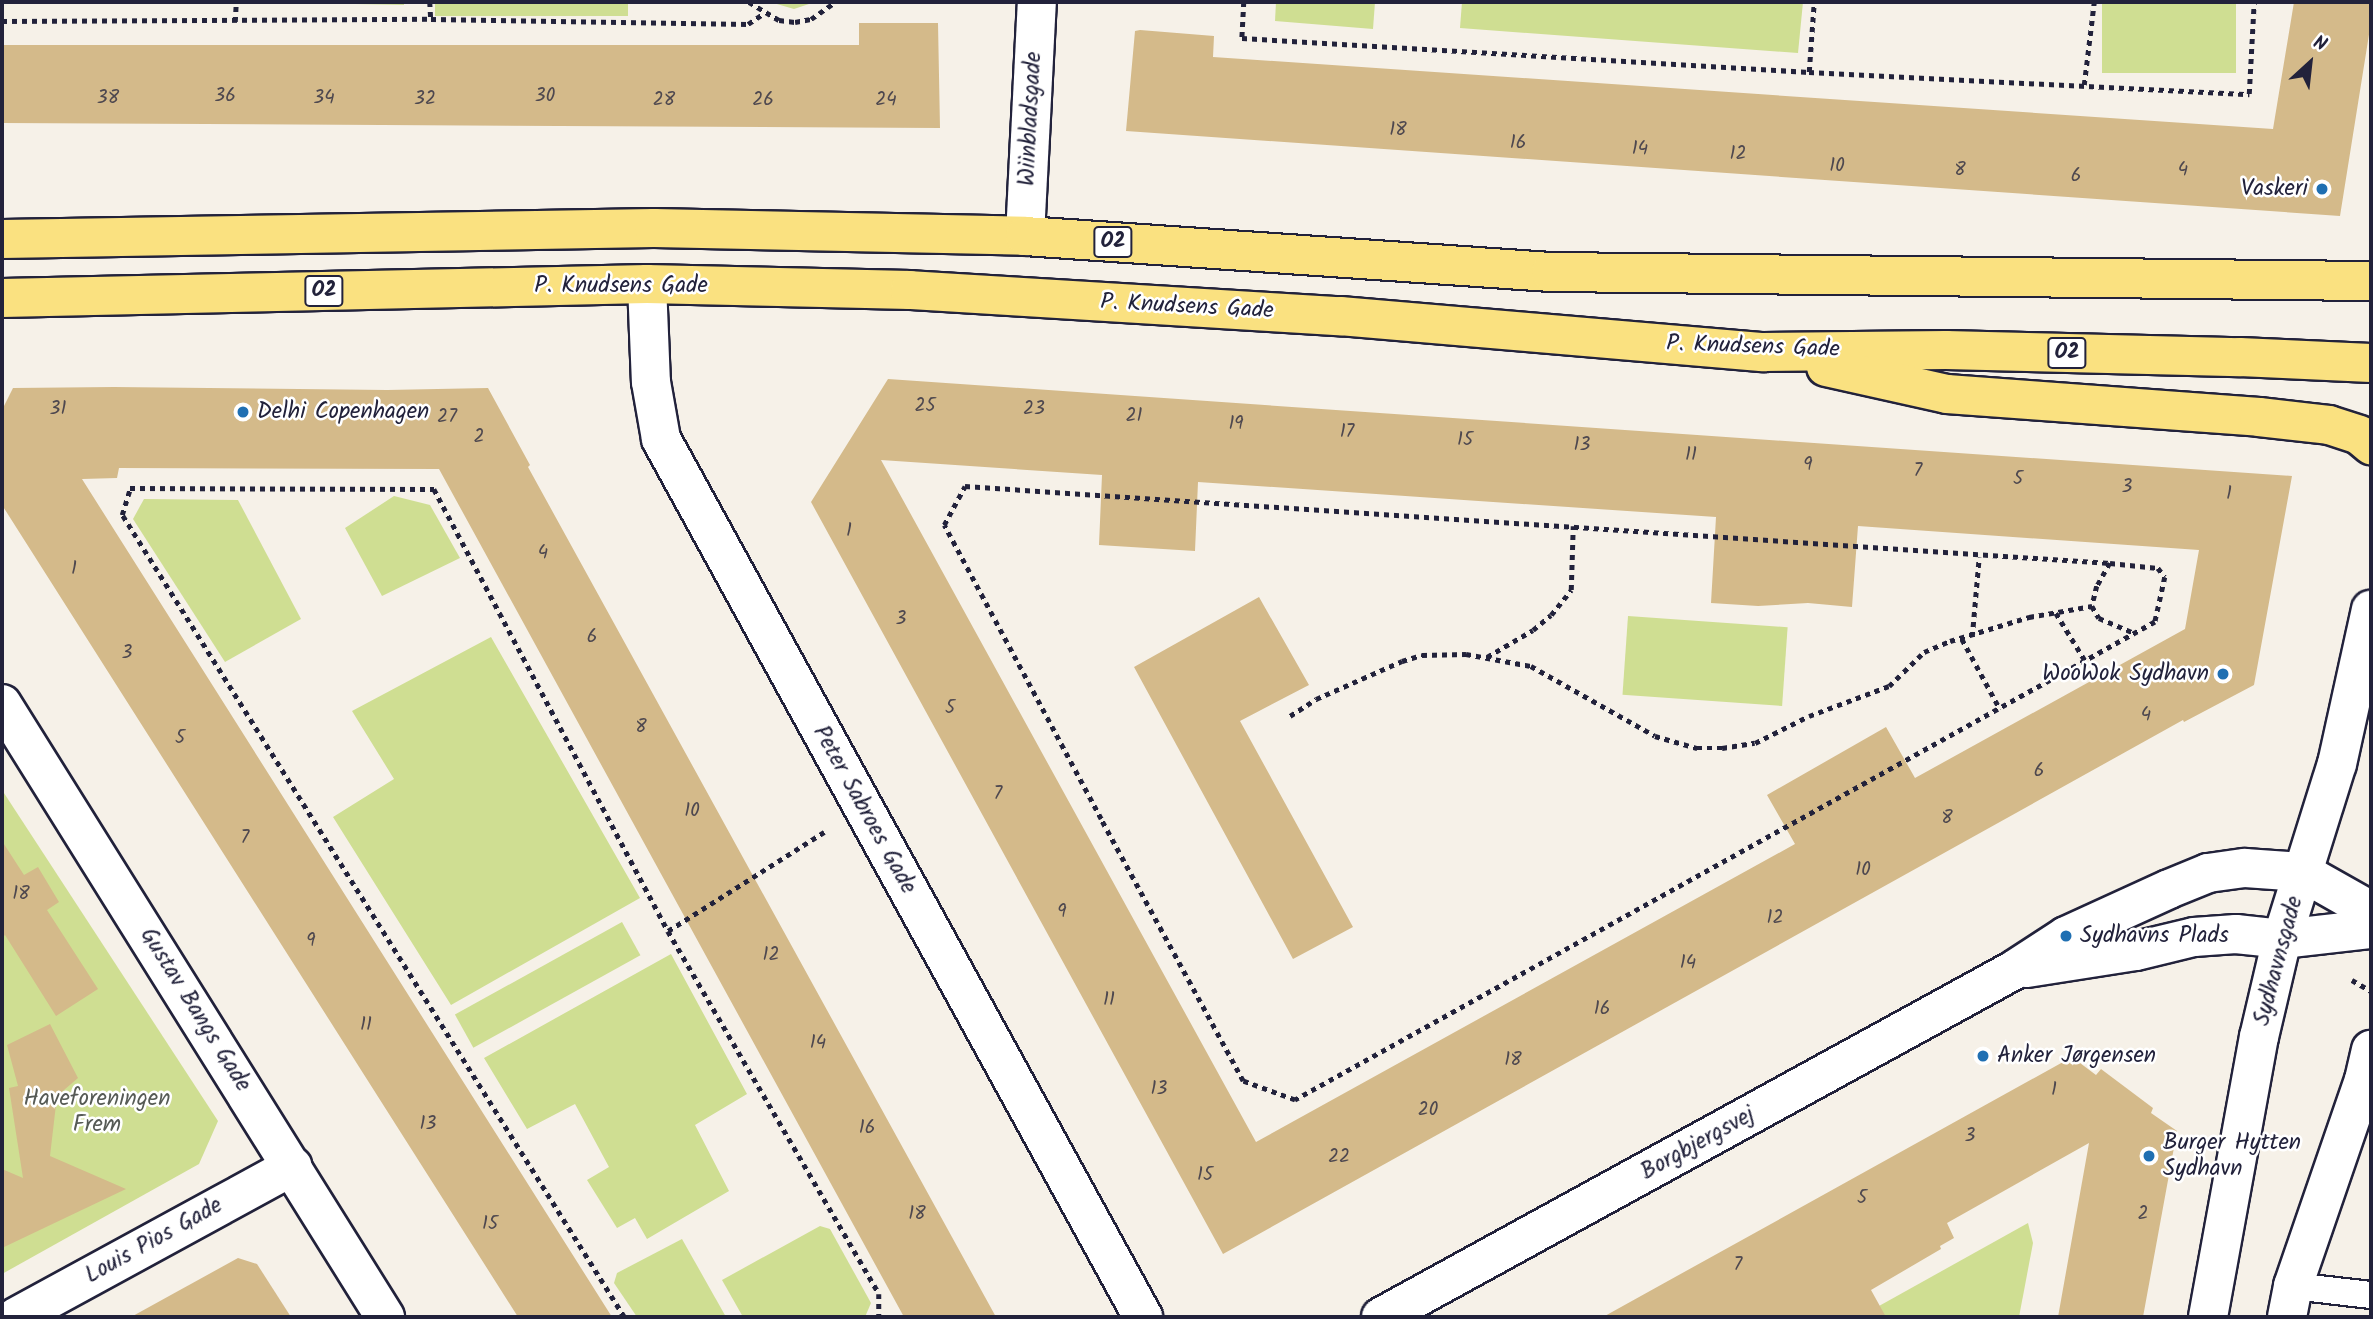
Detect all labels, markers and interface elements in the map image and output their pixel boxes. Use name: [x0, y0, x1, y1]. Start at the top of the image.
north arrow: [2275, 28, 2345, 98]
text: N: [2307, 28, 2332, 60]
street label: Wiinbladsgade: [1014, 51, 1048, 187]
house number: 36: [214, 86, 236, 108]
house number: 30: [535, 86, 555, 108]
house number: 38: [97, 88, 119, 110]
house number: 34: [313, 88, 335, 110]
house number: 32: [414, 89, 436, 111]
house number: 28: [653, 90, 675, 112]
house number: 26: [752, 90, 774, 112]
house number: 24: [875, 90, 897, 112]
house number: 18: [1389, 120, 1407, 142]
house number: 16: [1510, 133, 1526, 155]
house number: 14: [1632, 139, 1648, 161]
house number: 12: [1729, 144, 1747, 166]
house number: 10: [1829, 156, 1845, 178]
house number: 8: [1954, 160, 1966, 182]
house number: 4: [2178, 160, 2188, 182]
house number: 6: [2071, 166, 2081, 188]
place label: Vaskeri: [2241, 175, 2308, 203]
marker: Vaskeri: [2314, 181, 2330, 197]
road number: O2: [1092, 224, 1134, 260]
street label: P. Knudsens Gade: [534, 272, 708, 300]
road number: O2: [303, 274, 345, 308]
street label: P. Knudsens Gade: [1100, 289, 1274, 325]
street label: P. Knudsens Gade: [1666, 330, 1840, 364]
road number: O2: [2046, 336, 2088, 370]
house number: 25: [914, 396, 936, 418]
place label: Delhi Copenhagen: [257, 398, 429, 426]
house number: 31: [50, 399, 66, 421]
house number: 23: [1023, 399, 1045, 421]
marker: Delhi Copenhagen: [235, 404, 251, 420]
house number: 21: [1125, 406, 1143, 428]
house number: 27: [437, 407, 457, 429]
house number: 19: [1228, 414, 1244, 436]
house number: 17: [1340, 422, 1354, 444]
house number: 2: [473, 427, 485, 449]
house number: 15: [1457, 430, 1473, 452]
house number: 13: [1574, 435, 1590, 457]
house number: 11: [1685, 445, 1697, 467]
house number: 9: [1803, 455, 1813, 477]
house number: 7: [1914, 461, 1922, 483]
house number: 5: [2013, 469, 2023, 491]
house number: 3: [2122, 477, 2132, 499]
house number: 1: [2226, 484, 2232, 506]
house number: 1: [846, 521, 852, 543]
house number: 4: [538, 543, 548, 565]
house number: 1: [71, 559, 77, 581]
house number: 3: [896, 609, 906, 631]
house number: 6: [587, 627, 597, 649]
house number: 3: [122, 643, 132, 665]
place label: WooWok Sydhavn: [2042, 660, 2209, 688]
marker: WooWok Sydhavn: [2215, 666, 2231, 682]
house number: 5: [945, 698, 955, 720]
house number: 4: [2141, 705, 2151, 727]
house number: 8: [635, 717, 647, 739]
street label: Peter Sabroes Gade: [806, 721, 922, 899]
house number: 5: [175, 728, 185, 750]
house number: 6: [2034, 761, 2044, 783]
house number: 7: [994, 784, 1002, 806]
house number: 10: [684, 801, 700, 823]
house number: 8: [1941, 808, 1953, 830]
house number: 7: [241, 828, 249, 850]
house number: 10: [1855, 860, 1871, 882]
house number: 18: [12, 884, 30, 906]
street label: Sydhavnsgade: [2248, 893, 2310, 1029]
house number: 9: [1057, 902, 1067, 924]
house number: 12: [1766, 908, 1784, 930]
place label: Sydhavns Plads: [2080, 922, 2229, 950]
street label: Gustav Bangs Gade: [134, 923, 256, 1097]
marker: Sydhavns Plads: [2058, 928, 2074, 944]
house number: 9: [306, 931, 316, 953]
house number: 12: [762, 945, 780, 967]
house number: 14: [1680, 953, 1696, 975]
house number: 11: [1103, 990, 1115, 1012]
house number: 16: [1594, 999, 1610, 1021]
house number: 11: [360, 1015, 372, 1037]
house number: 14: [810, 1033, 826, 1055]
place label: Anker Jørgensen: [1997, 1042, 2156, 1070]
marker: Anker Jørgensen: [1975, 1048, 1991, 1064]
house number: 18: [1504, 1050, 1522, 1072]
house number: 13: [1151, 1079, 1167, 1101]
house number: 1: [2051, 1080, 2057, 1102]
park label: Haveforeningen Frem: [24, 1085, 170, 1139]
house number: 20: [1418, 1100, 1438, 1122]
street label: Borgbjergsvej: [1636, 1101, 1760, 1187]
house number: 13: [420, 1114, 436, 1136]
house number: 16: [859, 1118, 875, 1140]
house number: 3: [1965, 1126, 1975, 1148]
place label: Burger Hytten Sydhavn: [2163, 1129, 2301, 1183]
house number: 22: [1328, 1147, 1350, 1169]
marker: Burger Hytten Sydhavn: [2141, 1148, 2157, 1164]
house number: 15: [1197, 1165, 1213, 1187]
house number: 5: [1857, 1188, 1867, 1210]
street label: Louis Pios Gade: [81, 1192, 227, 1290]
house number: 18: [908, 1204, 926, 1226]
house number: 2: [2137, 1204, 2149, 1226]
house number: 15: [482, 1214, 498, 1236]
house number: 7: [1734, 1255, 1742, 1277]

